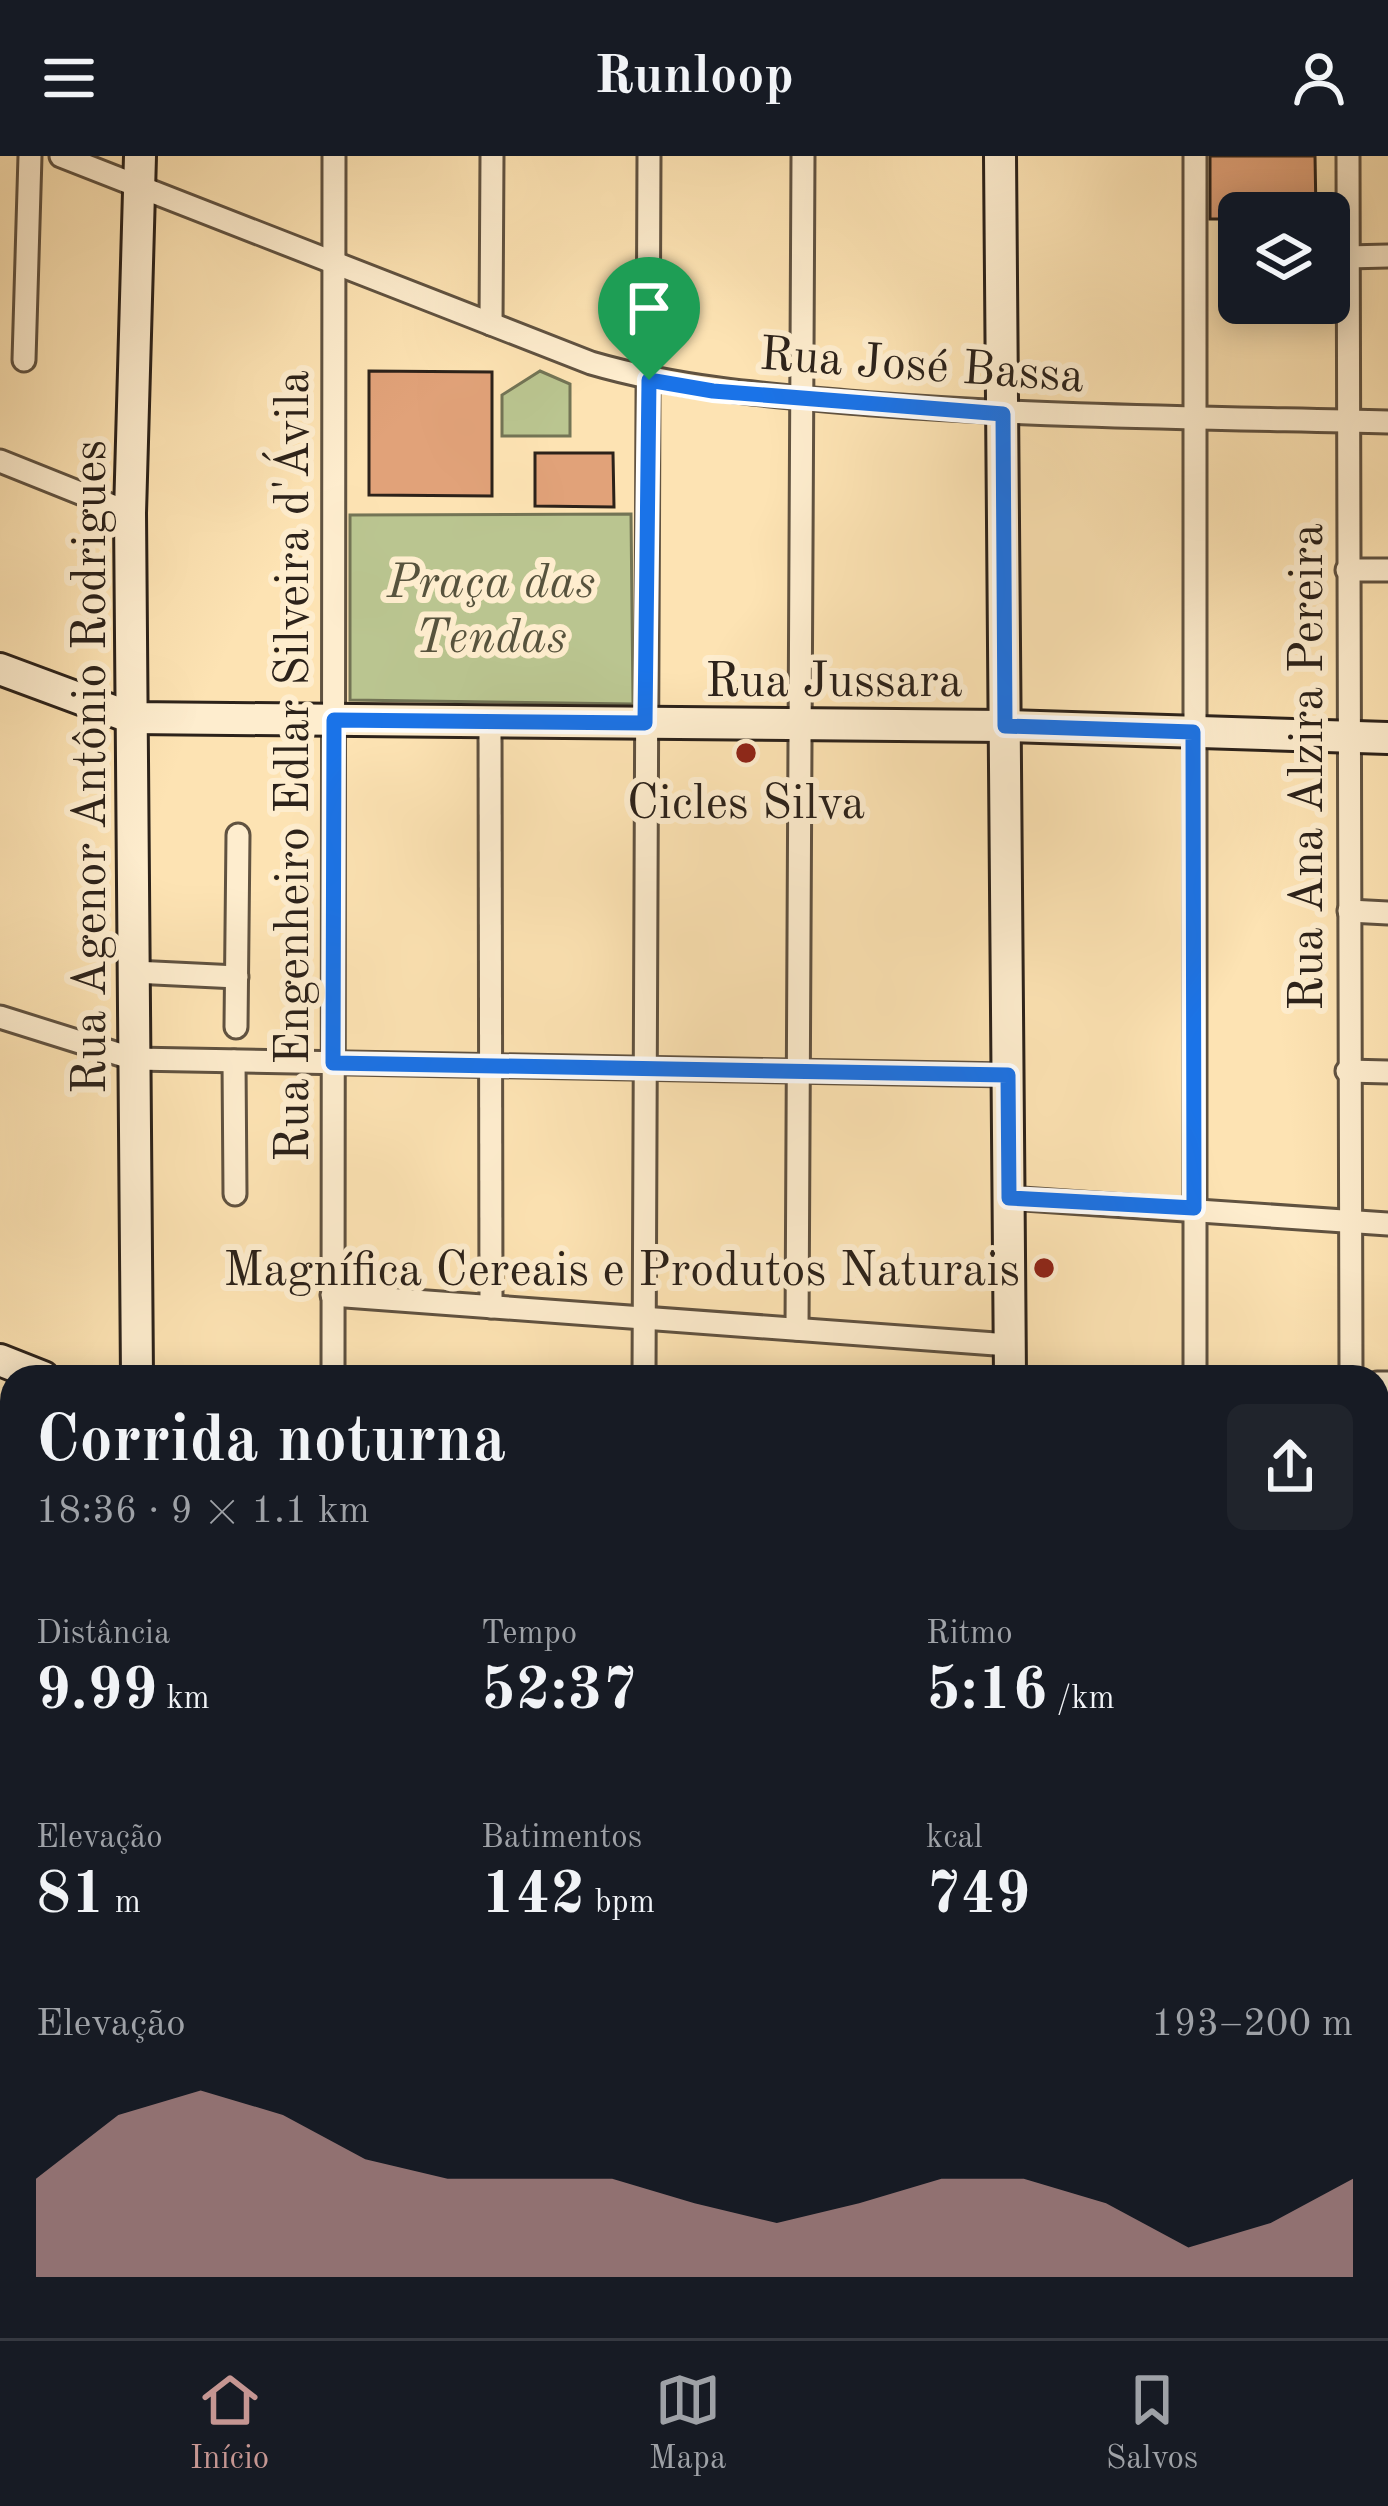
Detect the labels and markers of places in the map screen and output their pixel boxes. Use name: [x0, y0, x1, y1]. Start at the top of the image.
pin: [598, 257, 700, 380]
marker: Cicles Silva: [733, 740, 759, 766]
place label: Cicles Silva: [627, 781, 865, 829]
place label: Magnífica Cereais e Produtos Naturais: [223, 1248, 1020, 1296]
marker: Magnífica Cereais e Produtos Naturais: [1031, 1255, 1057, 1281]

